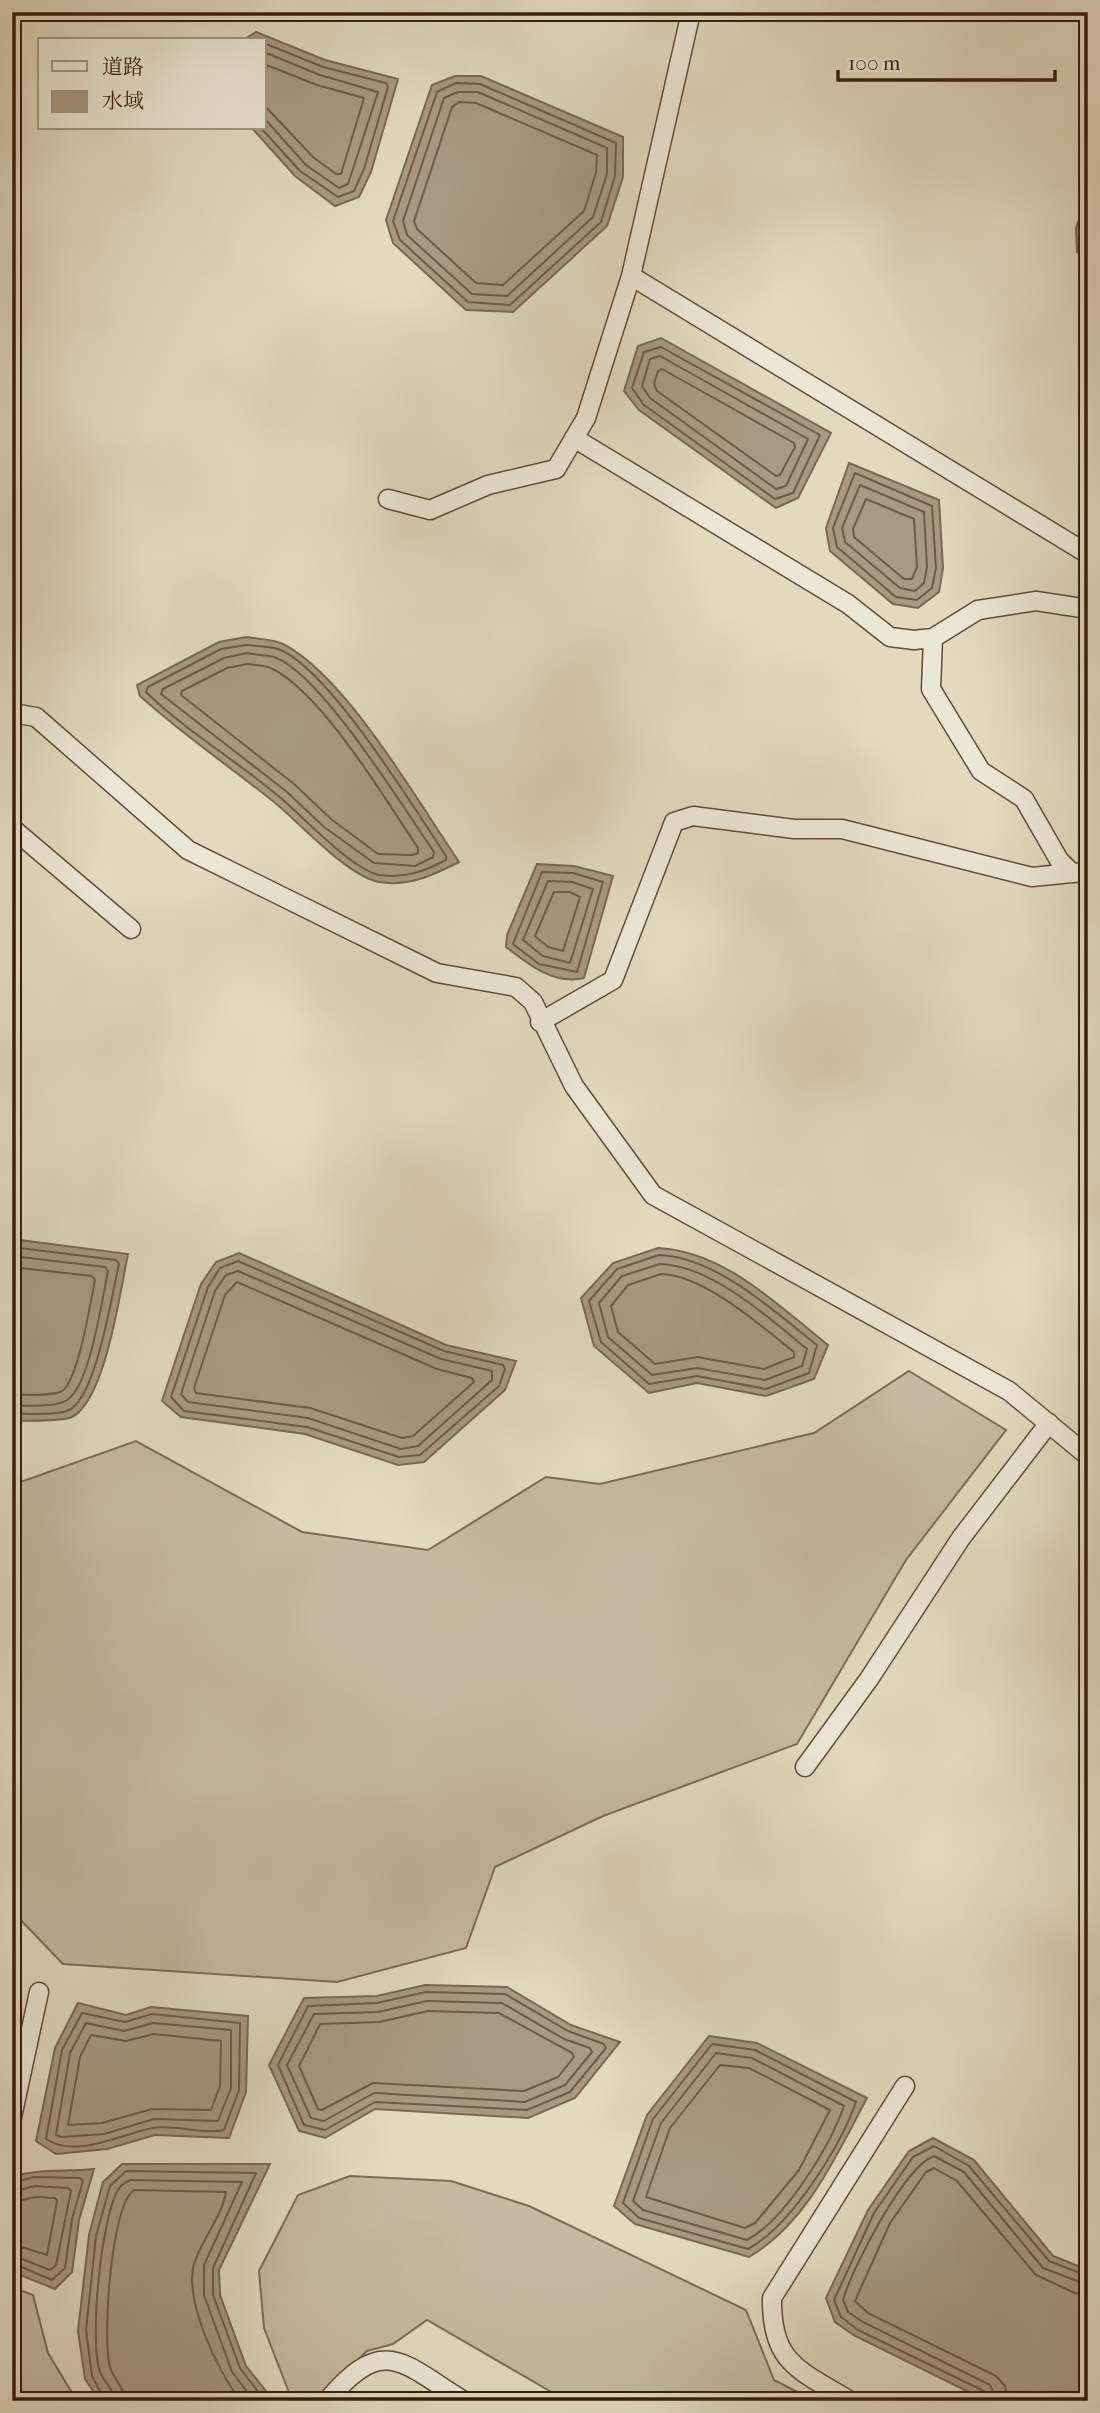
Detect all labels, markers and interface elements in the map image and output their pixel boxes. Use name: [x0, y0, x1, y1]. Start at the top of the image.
legend: [38, 38, 266, 130]
scale bar: [838, 38, 1054, 82]
text: 100 m: [848, 51, 901, 75]
text: 道路: [102, 55, 144, 79]
text: 水域: [102, 89, 144, 113]

